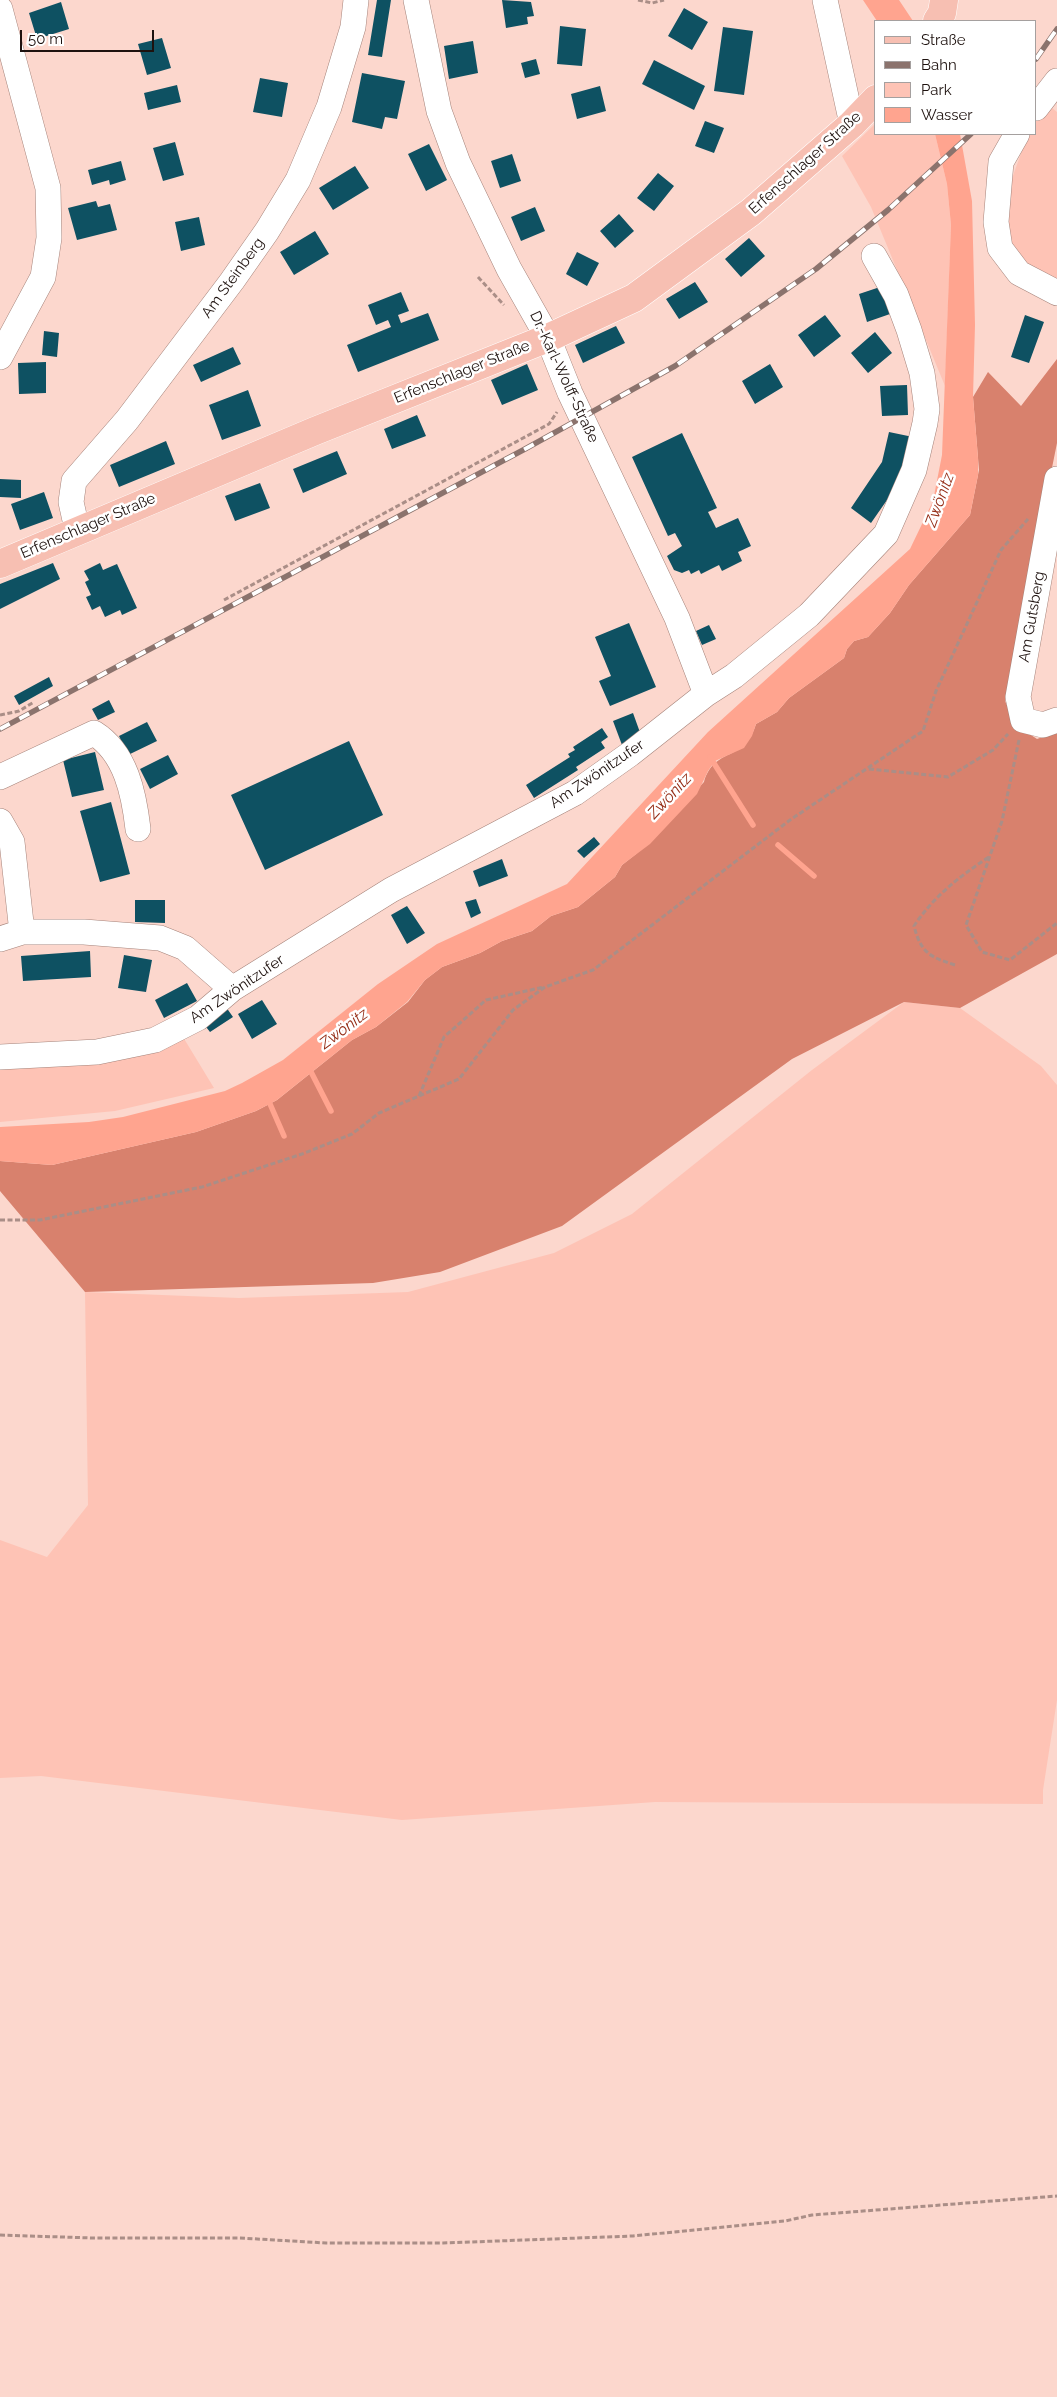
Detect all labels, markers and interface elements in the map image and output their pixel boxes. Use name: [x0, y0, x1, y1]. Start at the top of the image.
scale bar: [22, 20, 156, 52]
legend: [874, 20, 1037, 135]
text: 50 m: [28, 30, 63, 48]
text: Straße: [921, 31, 965, 49]
text: Bahn: [921, 56, 957, 74]
text: Park: [921, 81, 952, 99]
text: Wasser: [921, 106, 973, 124]
street label: Erfenschlager Straße: [745, 108, 865, 218]
street label: Am Steinberg: [198, 234, 268, 322]
street label: Dr.-Karl-Wolff-Straße: [526, 308, 602, 446]
street label: Erfenschlager Straße: [392, 337, 532, 407]
water label: Zwönitz: [921, 471, 959, 529]
street label: Erfenschlager Straße: [18, 489, 158, 563]
street label: Am Gutsberg: [1015, 570, 1049, 664]
street label: Am Zwönitzufer: [546, 736, 648, 812]
water label: Zwönitz: [644, 769, 696, 823]
street label: Am Zwönitzufer: [186, 951, 288, 1027]
water label: Zwönitz: [316, 1005, 372, 1053]

